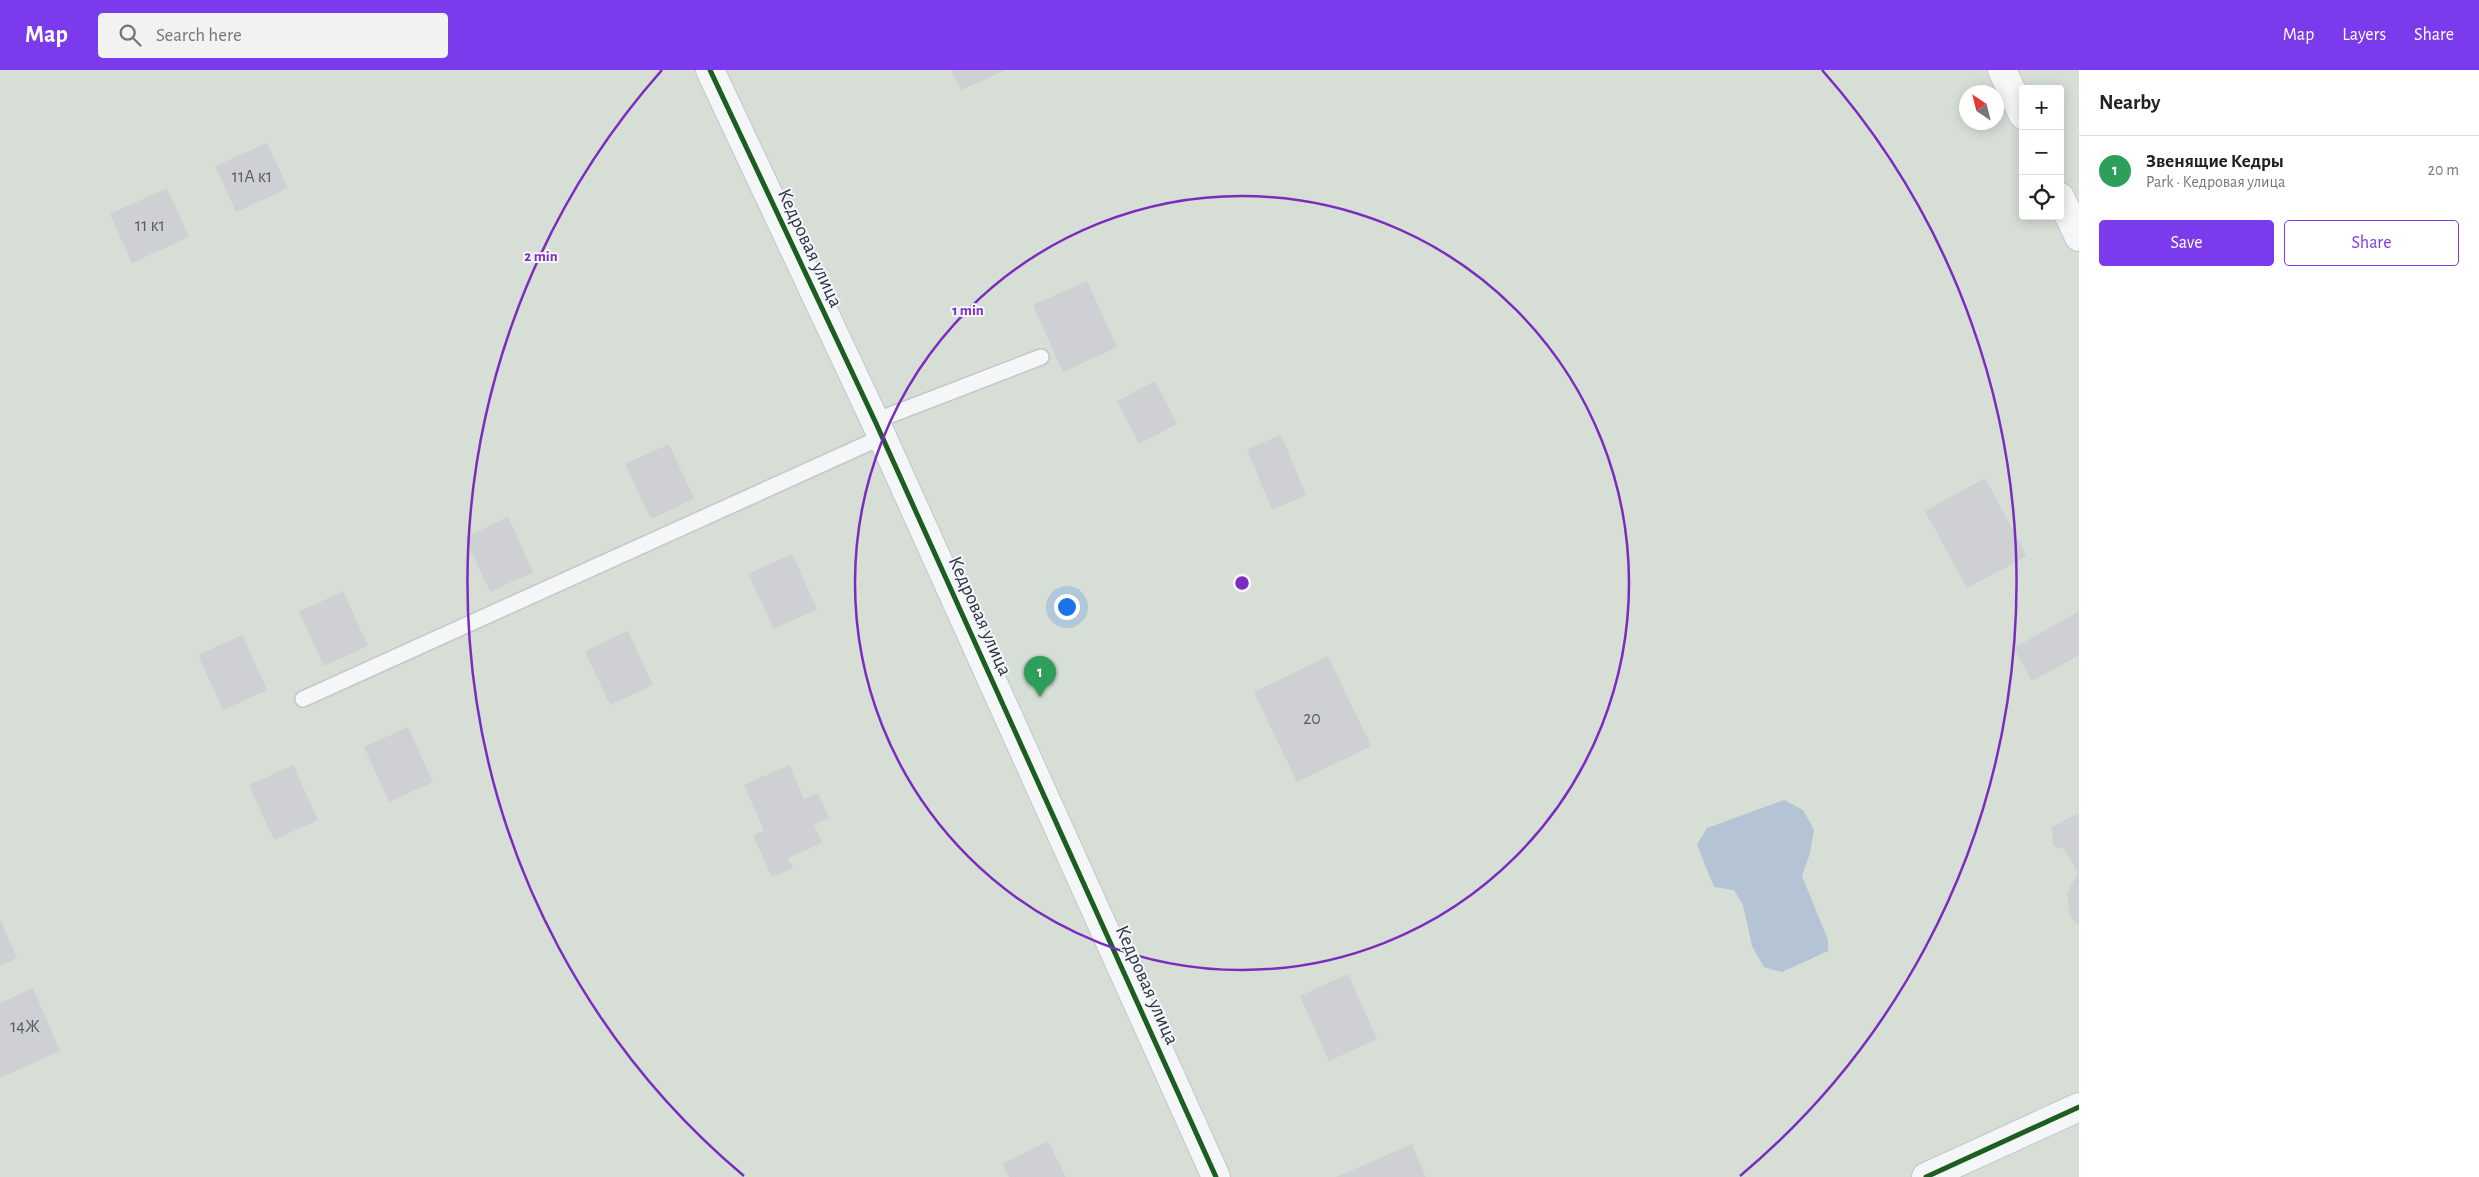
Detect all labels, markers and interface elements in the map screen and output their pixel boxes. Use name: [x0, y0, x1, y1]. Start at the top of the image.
search box: [98, 13, 448, 58]
icon: search: [116, 21, 144, 49]
text: Map: [25, 23, 68, 47]
text: Search here: [156, 26, 242, 45]
text: Map: [2283, 26, 2314, 44]
text: Layers: [2342, 26, 2386, 44]
text: Share: [2414, 26, 2454, 44]
north arrow: [1959, 85, 2004, 130]
map controls: [2019, 85, 2064, 220]
button: +: [2019, 85, 2064, 130]
text: Nearby: [2099, 92, 2160, 113]
button: −: [2019, 130, 2064, 175]
text: Звенящие Кедры: [2146, 152, 2284, 171]
text: 1: [2112, 162, 2118, 178]
text: 20 m: [2428, 162, 2459, 178]
house number: 11А к1: [232, 168, 272, 186]
text: Park · Кедровая улица: [2146, 174, 2285, 190]
button: locate: [2019, 175, 2064, 220]
street label: Кедровая улица: [774, 186, 846, 310]
house number: 11 к1: [135, 217, 165, 235]
button: Save: [2099, 220, 2274, 266]
button: Share: [2284, 220, 2459, 266]
text: 2 min: [524, 249, 558, 264]
text: 1 min: [952, 303, 984, 318]
street label: Кедровая улица: [945, 553, 1015, 679]
centre of rings: [1233, 574, 1251, 592]
your location: [1054, 594, 1080, 620]
pin: 1: [1024, 656, 1056, 697]
house number: 20: [1303, 710, 1321, 728]
street label: Кедровая улица: [1112, 922, 1182, 1048]
house number: 14Ж: [10, 1018, 40, 1036]

